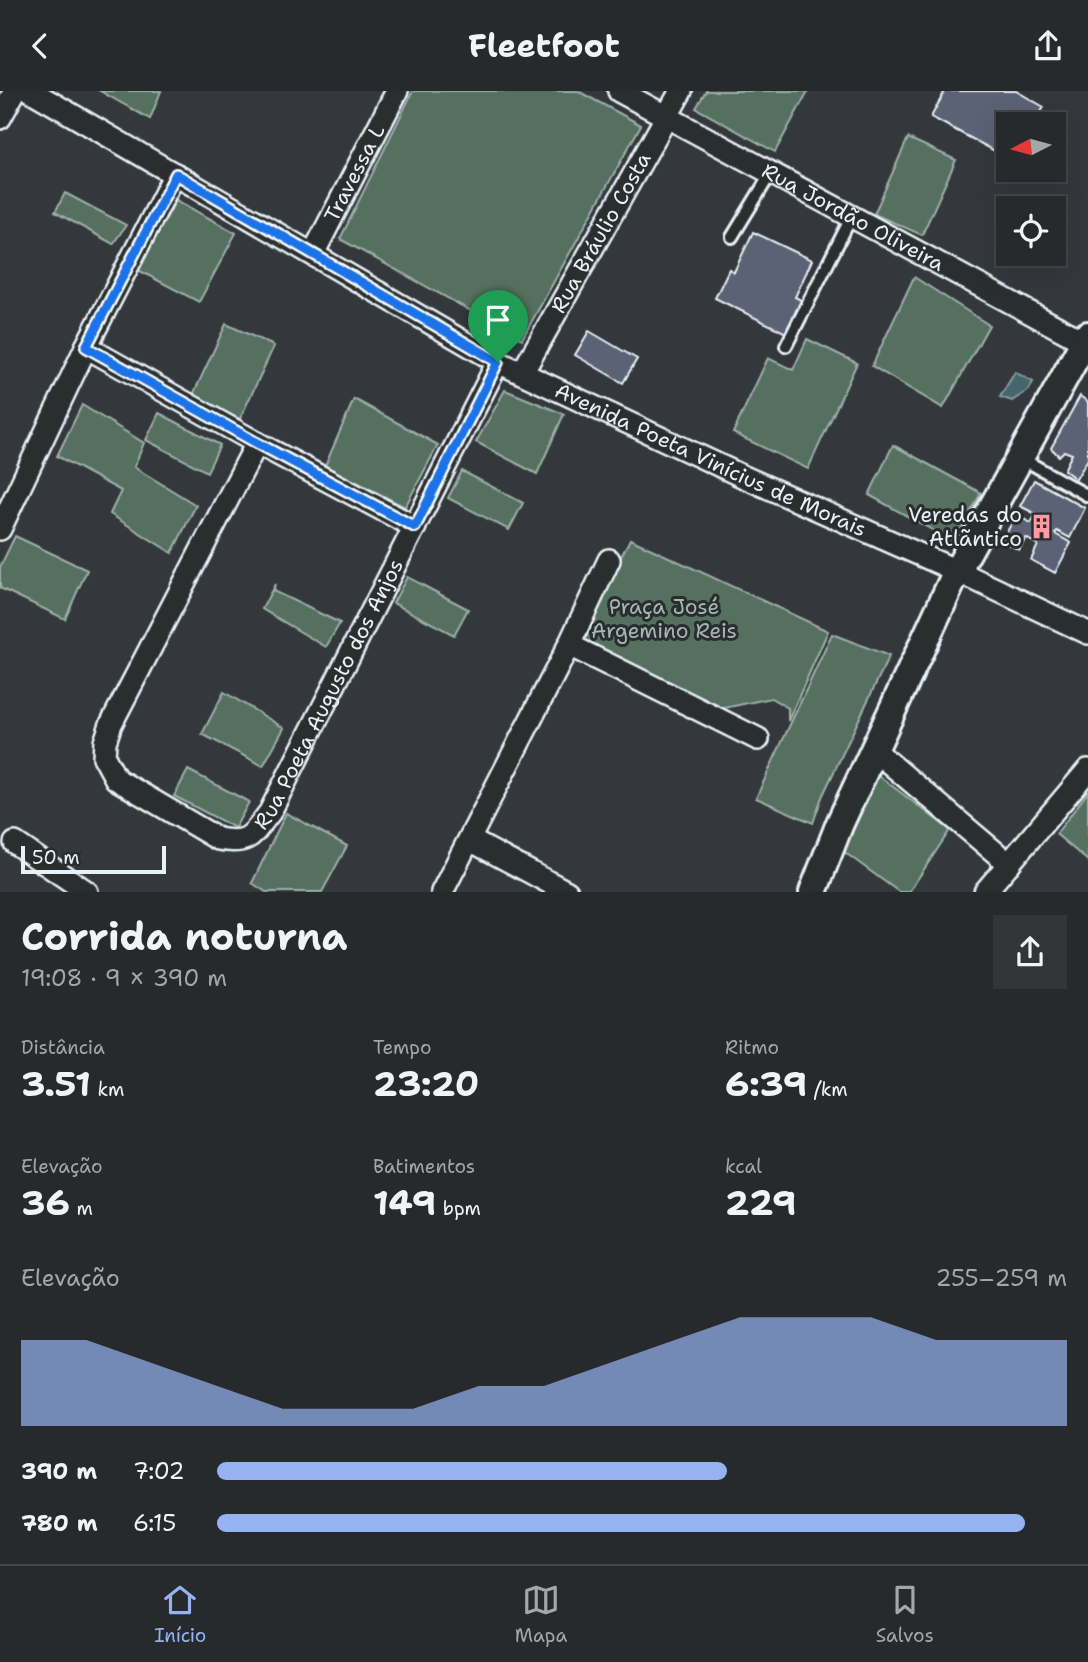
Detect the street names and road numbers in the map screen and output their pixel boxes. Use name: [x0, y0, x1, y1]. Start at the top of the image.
street label: Travessa L: [318, 119, 392, 227]
street label: Rua Bráulio Costa: [545, 147, 658, 318]
street label: Rua Jordão Oliveira: [757, 157, 949, 278]
street label: Avenida Poeta Vinícius de Morais: [550, 376, 871, 543]
street label: Rua Poeta Augusto dos Anjos: [248, 554, 410, 835]

